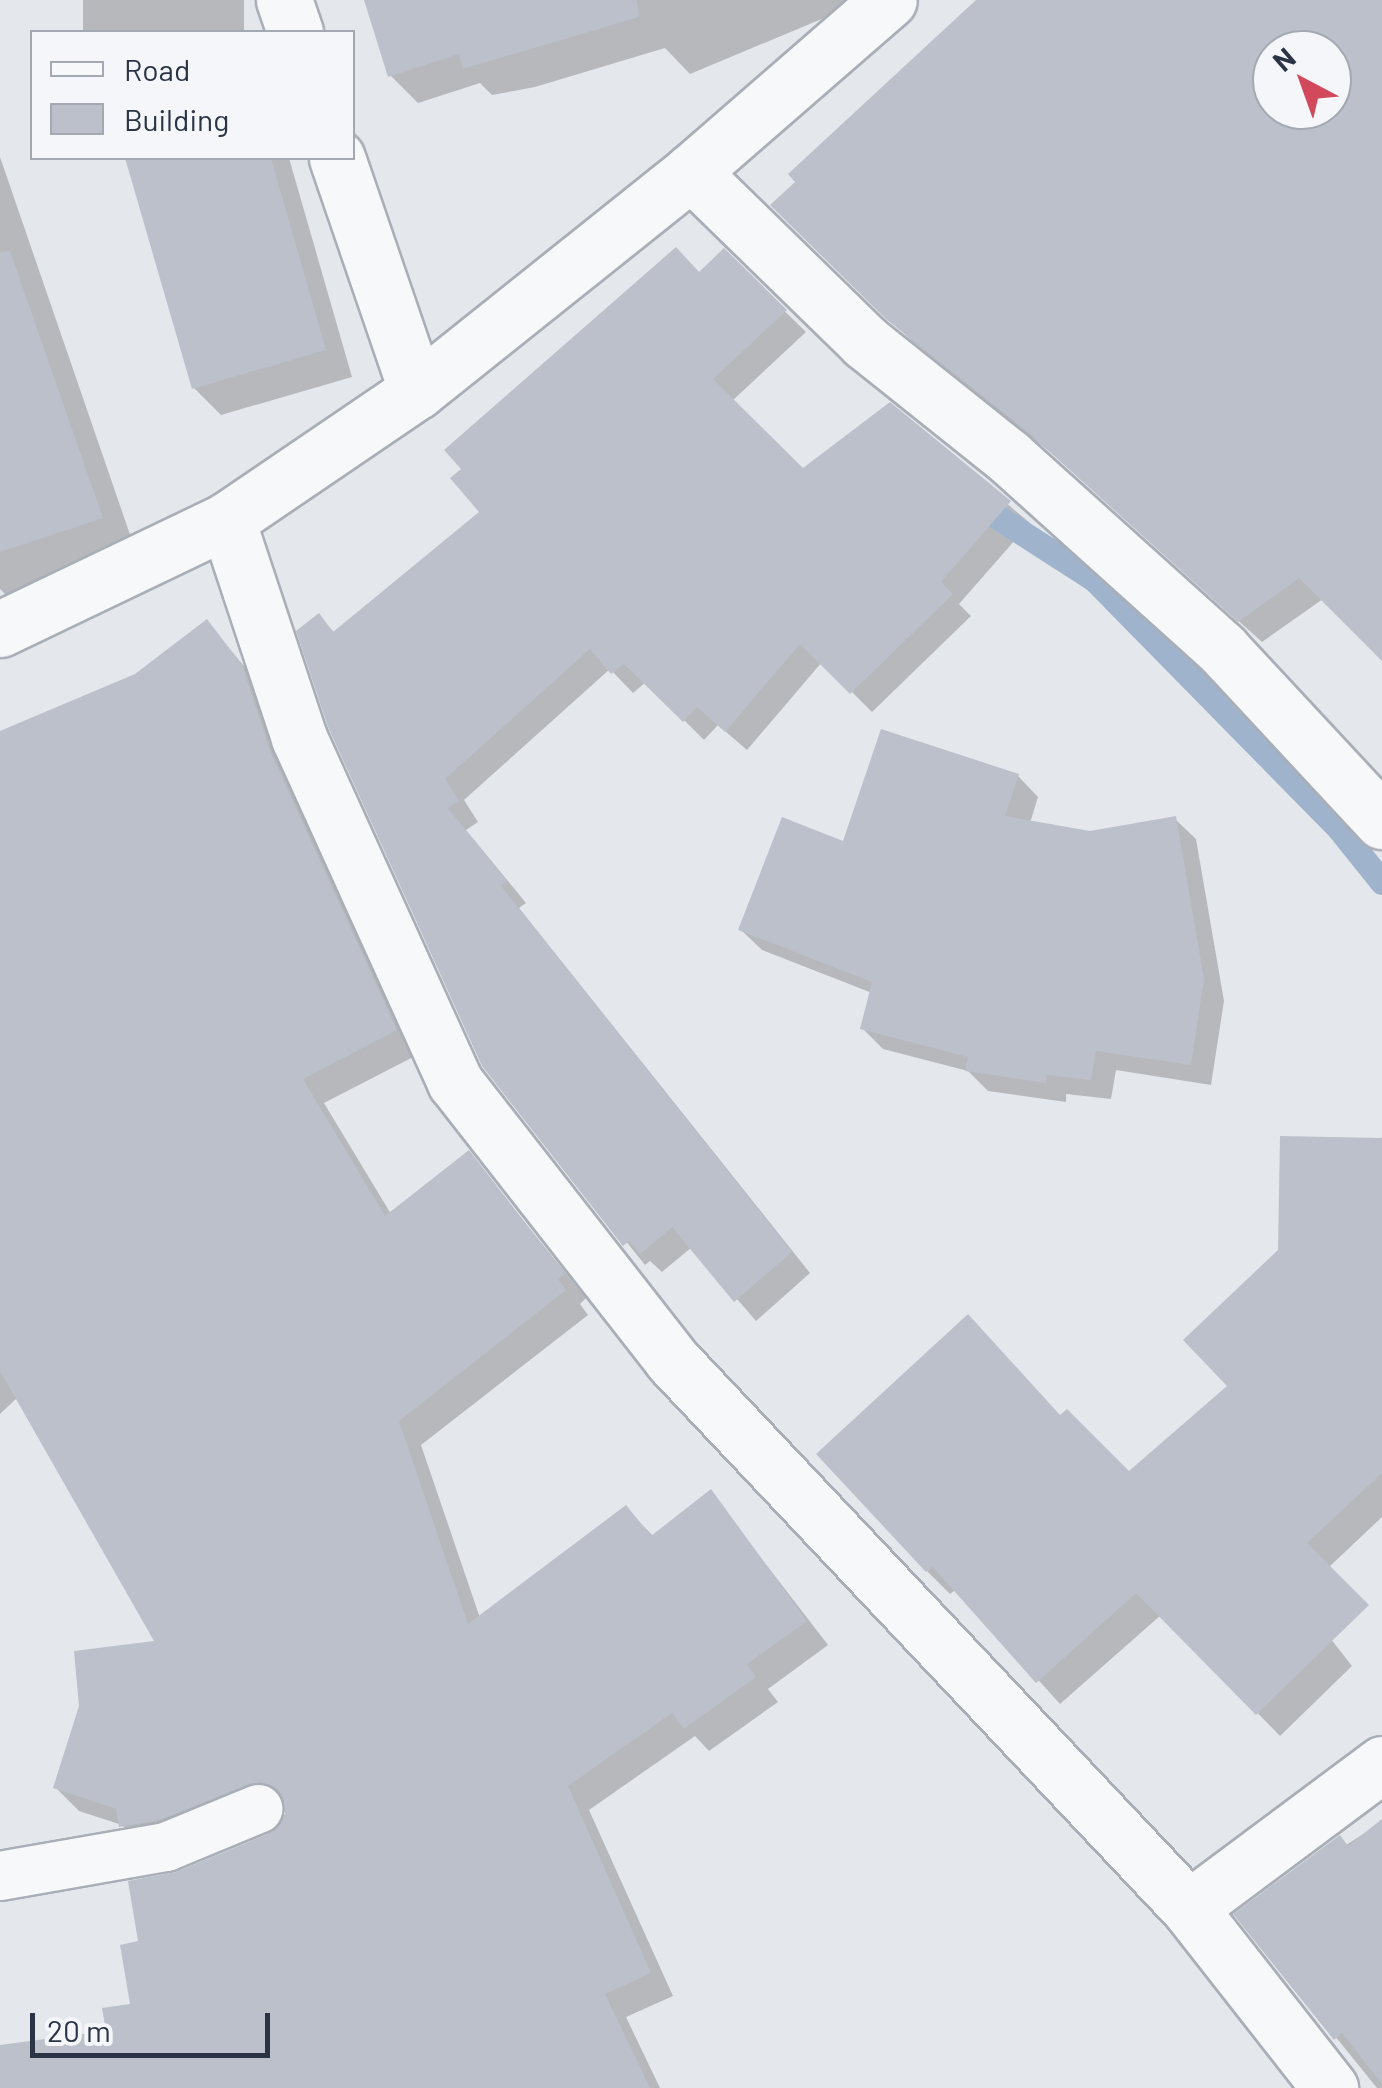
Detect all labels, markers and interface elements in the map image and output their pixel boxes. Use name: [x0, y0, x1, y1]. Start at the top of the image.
legend: [30, 30, 355, 160]
north arrow: [1252, 30, 1352, 130]
text: N: [1265, 40, 1302, 78]
text: Road: [124, 51, 190, 87]
text: Building: [124, 101, 229, 137]
scale bar: [35, 1993, 275, 2055]
text: 20 m: [47, 2012, 111, 2048]

